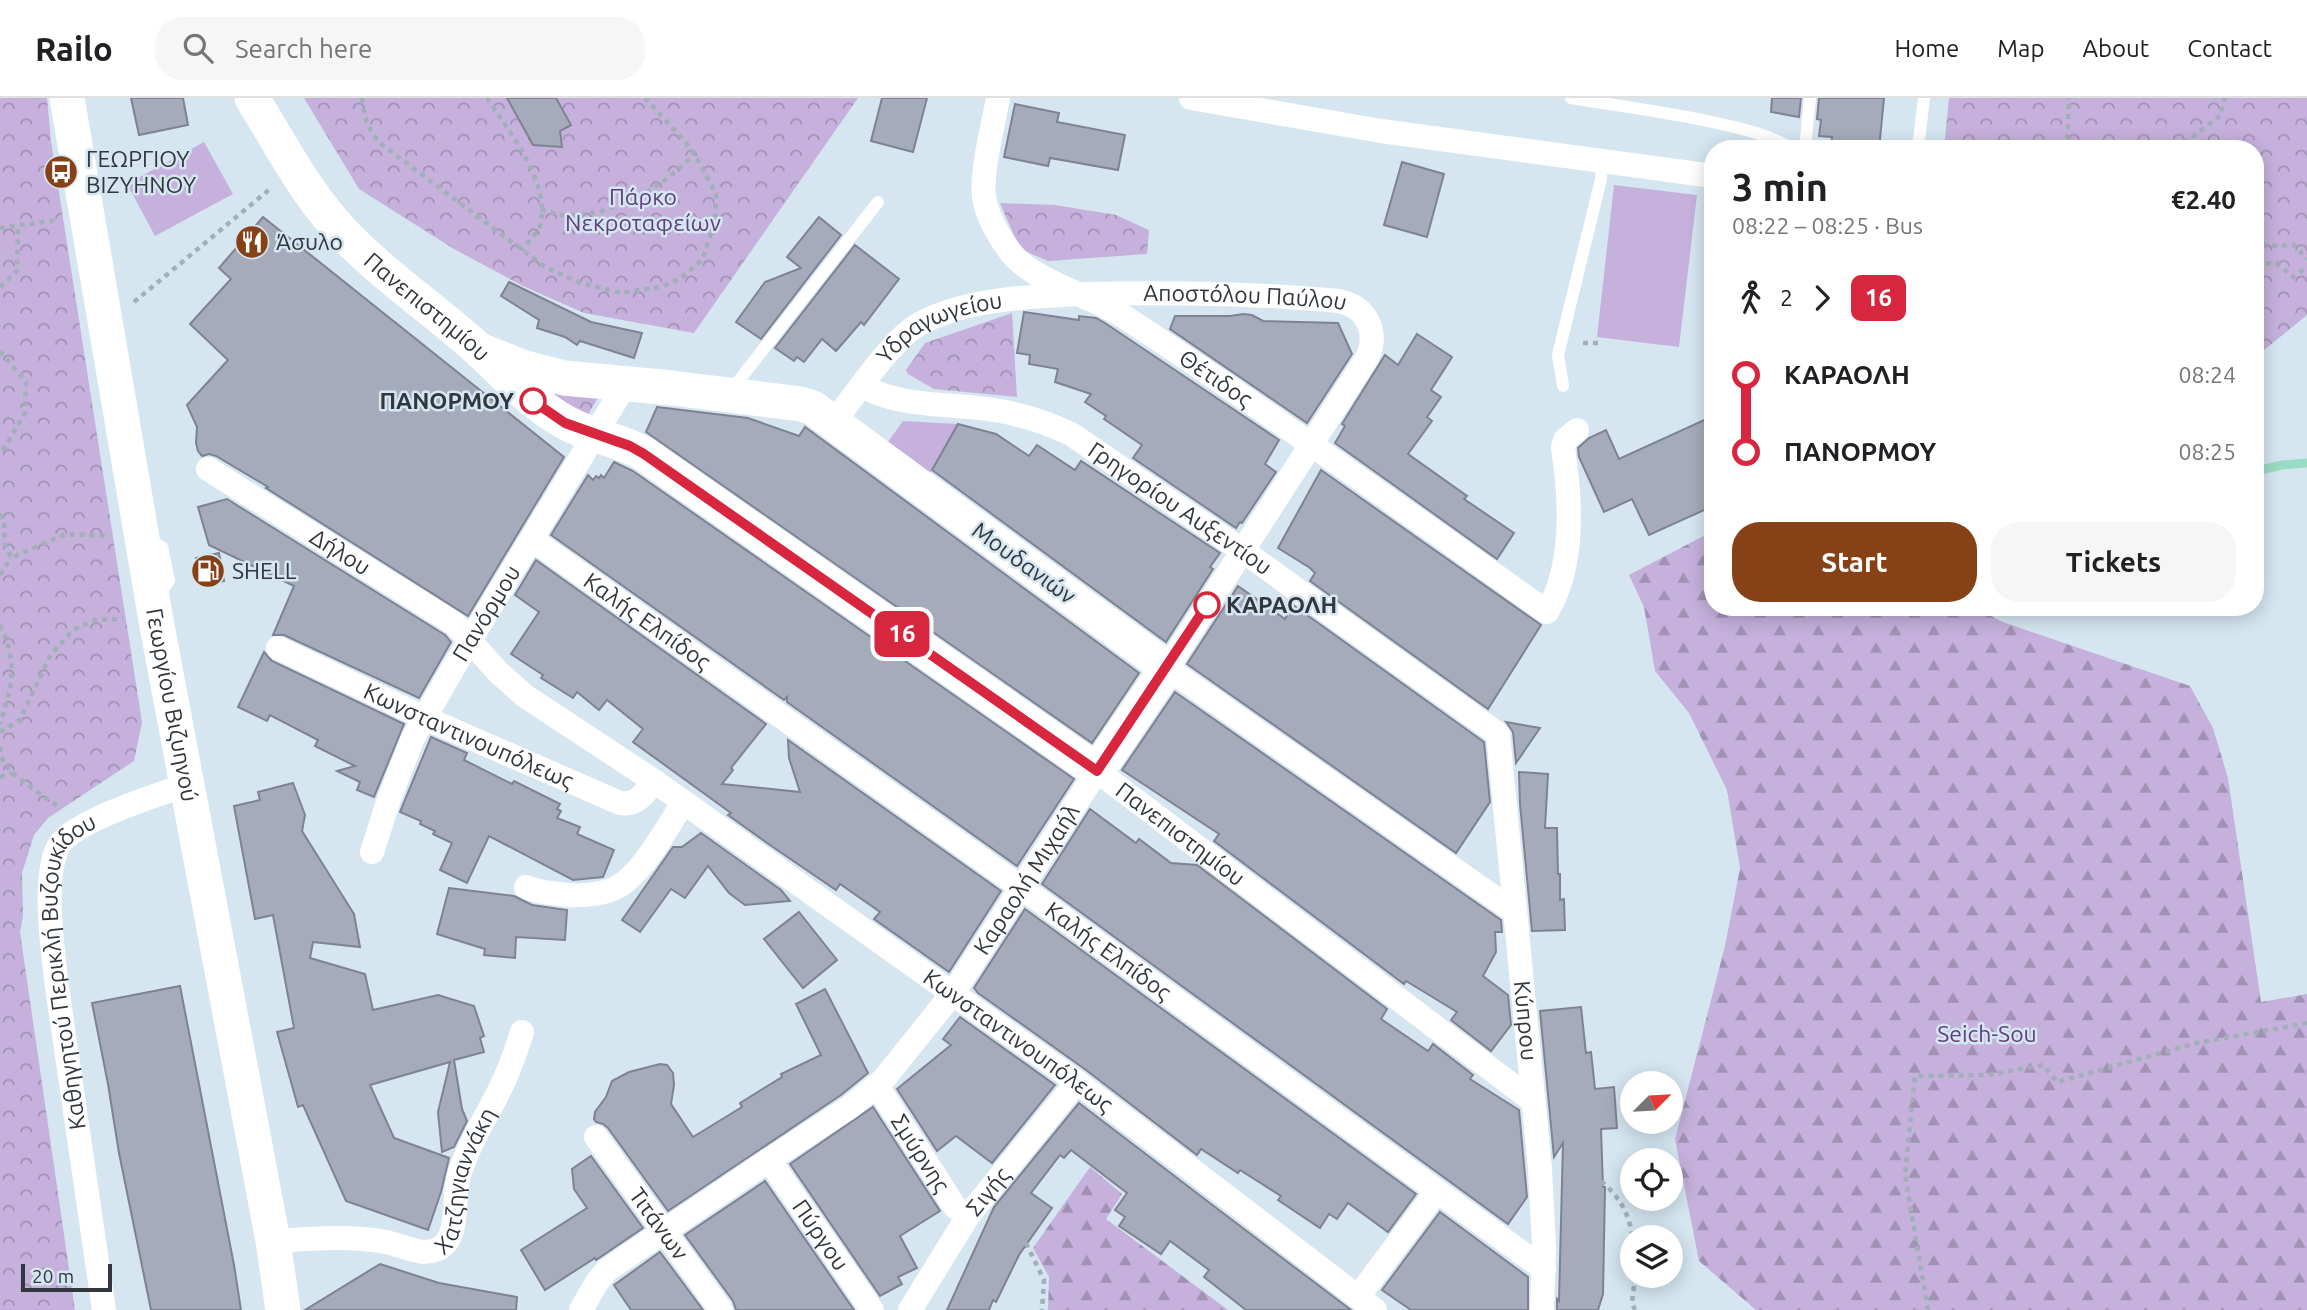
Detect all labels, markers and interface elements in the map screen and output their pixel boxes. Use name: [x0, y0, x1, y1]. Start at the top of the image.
search box: [155, 17, 645, 80]
icon: search: [179, 29, 217, 67]
text: Railo: [35, 30, 113, 67]
text: Search here: [235, 34, 372, 63]
text: Home: [1894, 35, 1959, 62]
text: Map: [1997, 35, 2044, 62]
text: About: [2082, 35, 2149, 62]
text: Contact: [2187, 35, 2272, 62]
place label: ΓΕΩΡΓΙΟΥ ΒΙΖΥΗΝΟΥ: [86, 146, 197, 197]
bus stop icon: ΓΕΩΡΓΙΟΥ ΒΙΖΥΗΝΟΥ: [42, 153, 80, 191]
text: 3 min: [1732, 166, 1828, 208]
park label: Πάρκο Νεκροταφείων: [565, 184, 721, 235]
text: €2.40: [2171, 185, 2236, 214]
text: 08:22 – 08:25 · Bus: [1732, 213, 1923, 238]
restaurant icon: Άσυλο: [233, 223, 271, 261]
place label: Άσυλο: [276, 229, 343, 254]
street label: Πανεπιστημίου: [360, 247, 495, 366]
icon: walk: [1732, 279, 1770, 317]
icon: forward: [1803, 279, 1841, 317]
street label: Αποστόλου Παύλου: [1143, 280, 1350, 314]
text: 16: [1865, 284, 1892, 311]
text: 2: [1780, 285, 1793, 310]
street label: Υδραγωγείου: [871, 287, 1004, 368]
street label: Θέτιδος: [1175, 344, 1257, 412]
text: ΚΑΡΑΟΛΗ: [1784, 360, 1910, 389]
text: 08:24: [2178, 362, 2236, 387]
place label: ΠΑΝΟΡΜΟΥ: [379, 388, 514, 413]
marker: ΠΑΝΟΡΜΟΥ: [520, 388, 546, 414]
street label: Γρηγορίου Αυξεντίου: [1084, 437, 1277, 579]
text: ΠΑΝΟΡΜΟΥ: [1784, 437, 1936, 466]
text: 08:25: [2178, 439, 2236, 464]
street label: Μουδανιών: [968, 517, 1081, 608]
button: Start: [1732, 522, 1977, 602]
button: Tickets: [1991, 522, 2236, 602]
street label: Δήλου: [306, 523, 375, 580]
fuel station icon: SHELL: [189, 552, 227, 590]
place label: SHELL: [232, 558, 297, 583]
street label: Πανόρμου: [447, 560, 525, 665]
street label: Καλής Ελπίδος: [579, 567, 715, 675]
marker: ΚΑΡΑΟΛΗ: [1194, 592, 1220, 618]
place label: ΚΑΡΑΟΛΗ: [1226, 592, 1337, 617]
street label: Γεωργίου Βιζυηνού: [142, 606, 203, 804]
line badge: 16: [870, 611, 934, 657]
text: 16: [888, 620, 916, 647]
street label: Κωνσταντινουπόλεως: [360, 678, 578, 794]
street label: Πανεπιστημίου: [1111, 777, 1250, 890]
street label: Καραολή Μιχαήλ: [968, 799, 1084, 959]
street label: Καθηγητού Περικλή Βυζουκίδου: [37, 808, 100, 1132]
street label: Καλής Ελπίδος: [1041, 896, 1176, 1005]
street label: Κωνσταντινουπόλεως: [919, 964, 1118, 1118]
street label: Κύπρου: [1510, 979, 1542, 1062]
park label: Seich-Sou: [1937, 1021, 2037, 1046]
north arrow: [1620, 1071, 1684, 1134]
map controls: [1620, 1071, 1683, 1288]
street label: Χατζηγιαννάκη: [429, 1103, 500, 1259]
street label: Σμύρνης: [887, 1109, 955, 1197]
button: locate: [1620, 1148, 1683, 1211]
street label: Σιγής: [961, 1162, 1015, 1220]
street label: Τιτάνων: [625, 1183, 693, 1264]
street label: Πύργου: [788, 1195, 854, 1275]
button: layers: [1620, 1225, 1683, 1288]
scale bar: [21, 1261, 112, 1293]
text: 20 m: [32, 1265, 74, 1287]

